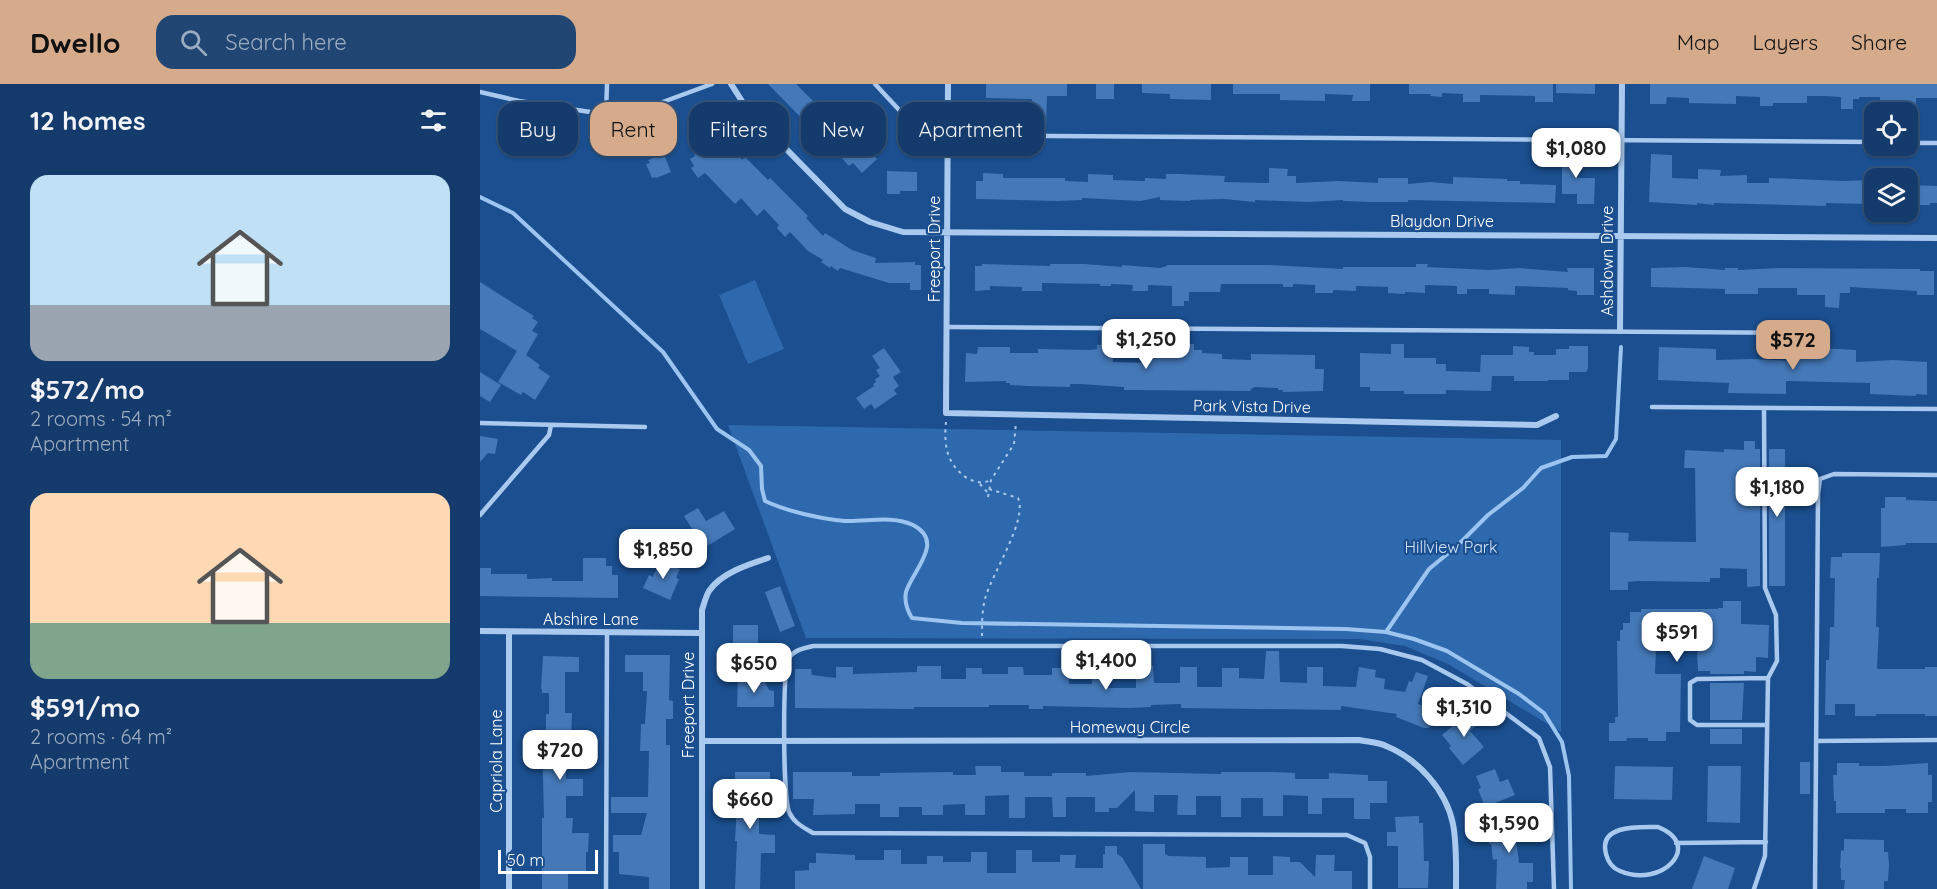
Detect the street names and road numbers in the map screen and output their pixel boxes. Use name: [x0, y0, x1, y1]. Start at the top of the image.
street label: Freeport Drive: [924, 196, 944, 302]
street label: Ashdown Drive: [1597, 206, 1617, 316]
street label: Blaydon Drive: [1390, 211, 1494, 231]
street label: Park Vista Drive: [1193, 395, 1311, 417]
street label: Abshire Lane: [543, 609, 639, 629]
street label: Freeport Drive: [678, 652, 698, 758]
street label: Capriola Lane: [486, 709, 506, 813]
street label: Homeway Circle: [1070, 717, 1190, 737]

